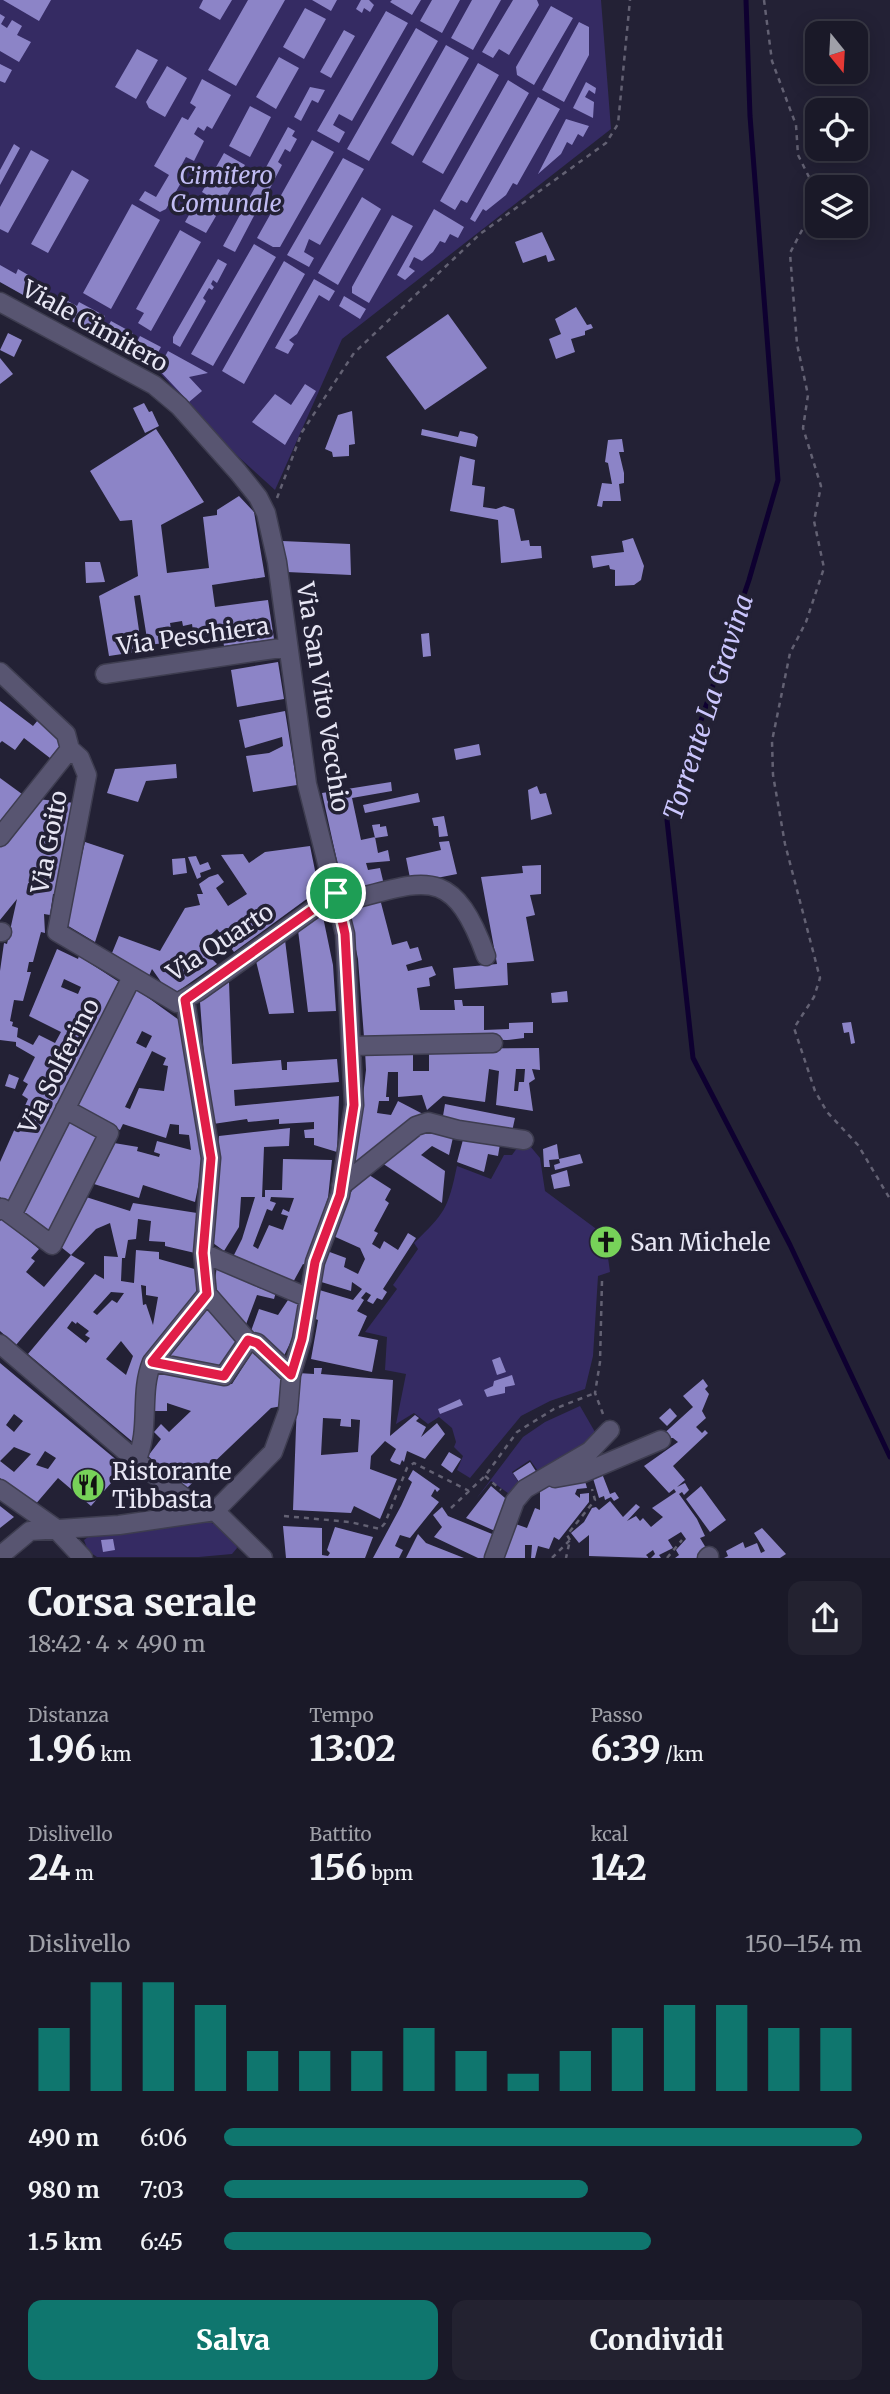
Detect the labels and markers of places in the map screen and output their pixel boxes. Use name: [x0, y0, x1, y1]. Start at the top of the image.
pin: [306, 863, 366, 923]
church icon: San Michele: [587, 1223, 625, 1261]
place label: San Michele: [630, 1227, 771, 1258]
place label: Ristorante Tibbasta: [112, 1456, 231, 1515]
restaurant icon: Ristorante Tibbasta: [69, 1466, 107, 1504]

